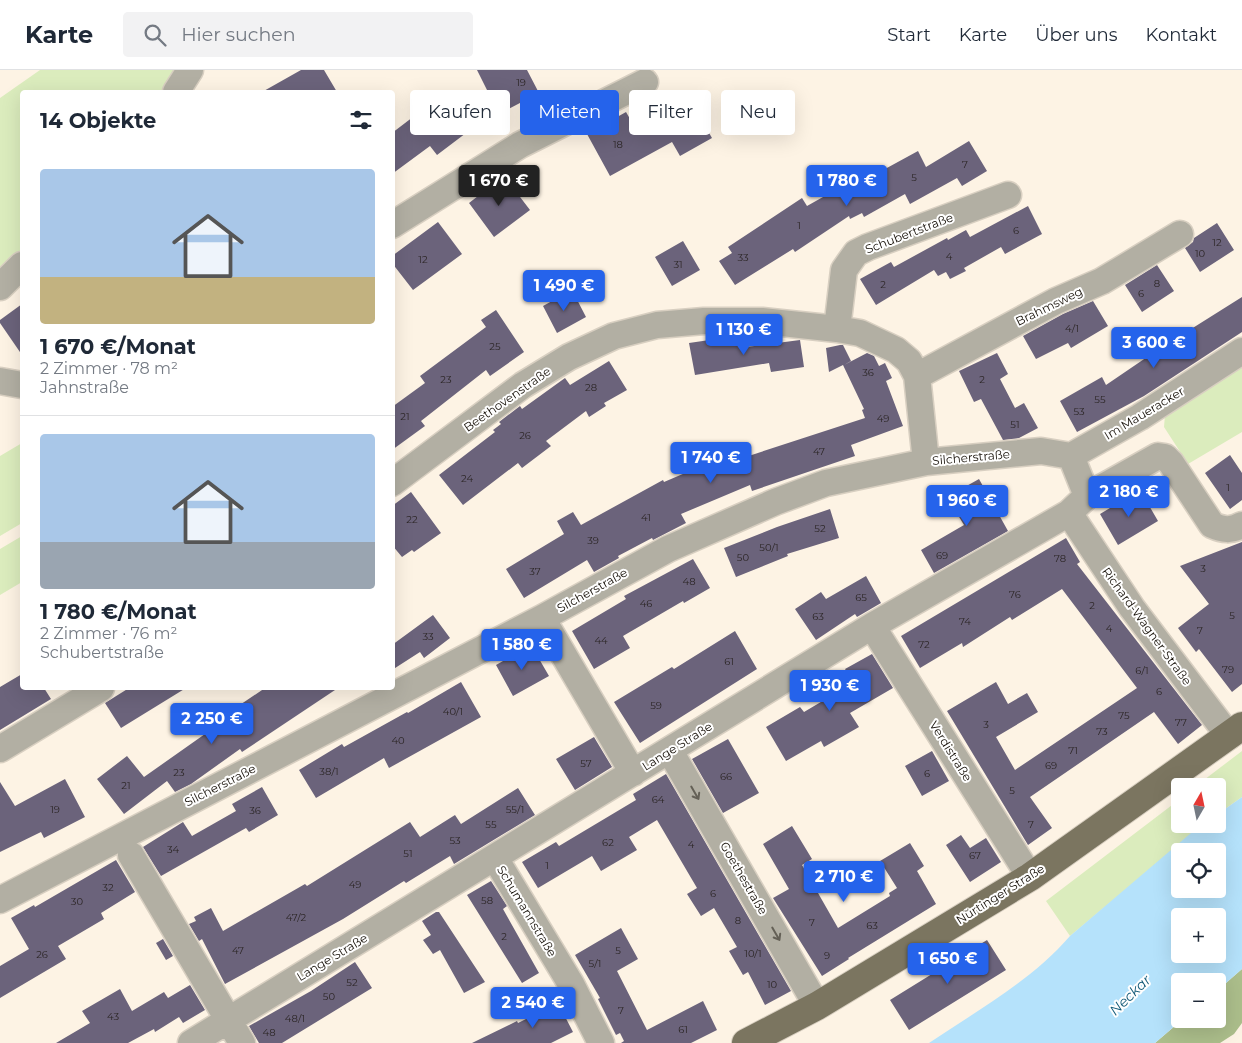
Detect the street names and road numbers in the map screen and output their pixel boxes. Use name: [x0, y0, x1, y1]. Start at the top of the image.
street label: Schubertstraße: [863, 209, 955, 257]
street label: Brahmsweg: [1013, 283, 1085, 329]
street label: Beethovenstraße: [461, 363, 553, 435]
street label: Im Maueracker: [1101, 383, 1187, 443]
street label: Silcherstraße: [931, 446, 1011, 468]
street label: Richard-Wagner-Straße: [1099, 564, 1195, 688]
street label: Silcherstraße: [554, 565, 630, 615]
street label: Lange Straße: [639, 718, 715, 774]
street label: Verdistraße: [927, 718, 975, 784]
street label: Silcherstraße: [182, 761, 258, 809]
street label: Goethestraße: [717, 839, 771, 917]
street label: Nürtinger Straße: [953, 861, 1047, 927]
street label: Schumannstraße: [494, 863, 560, 959]
street label: Lange Straße: [294, 930, 370, 984]

